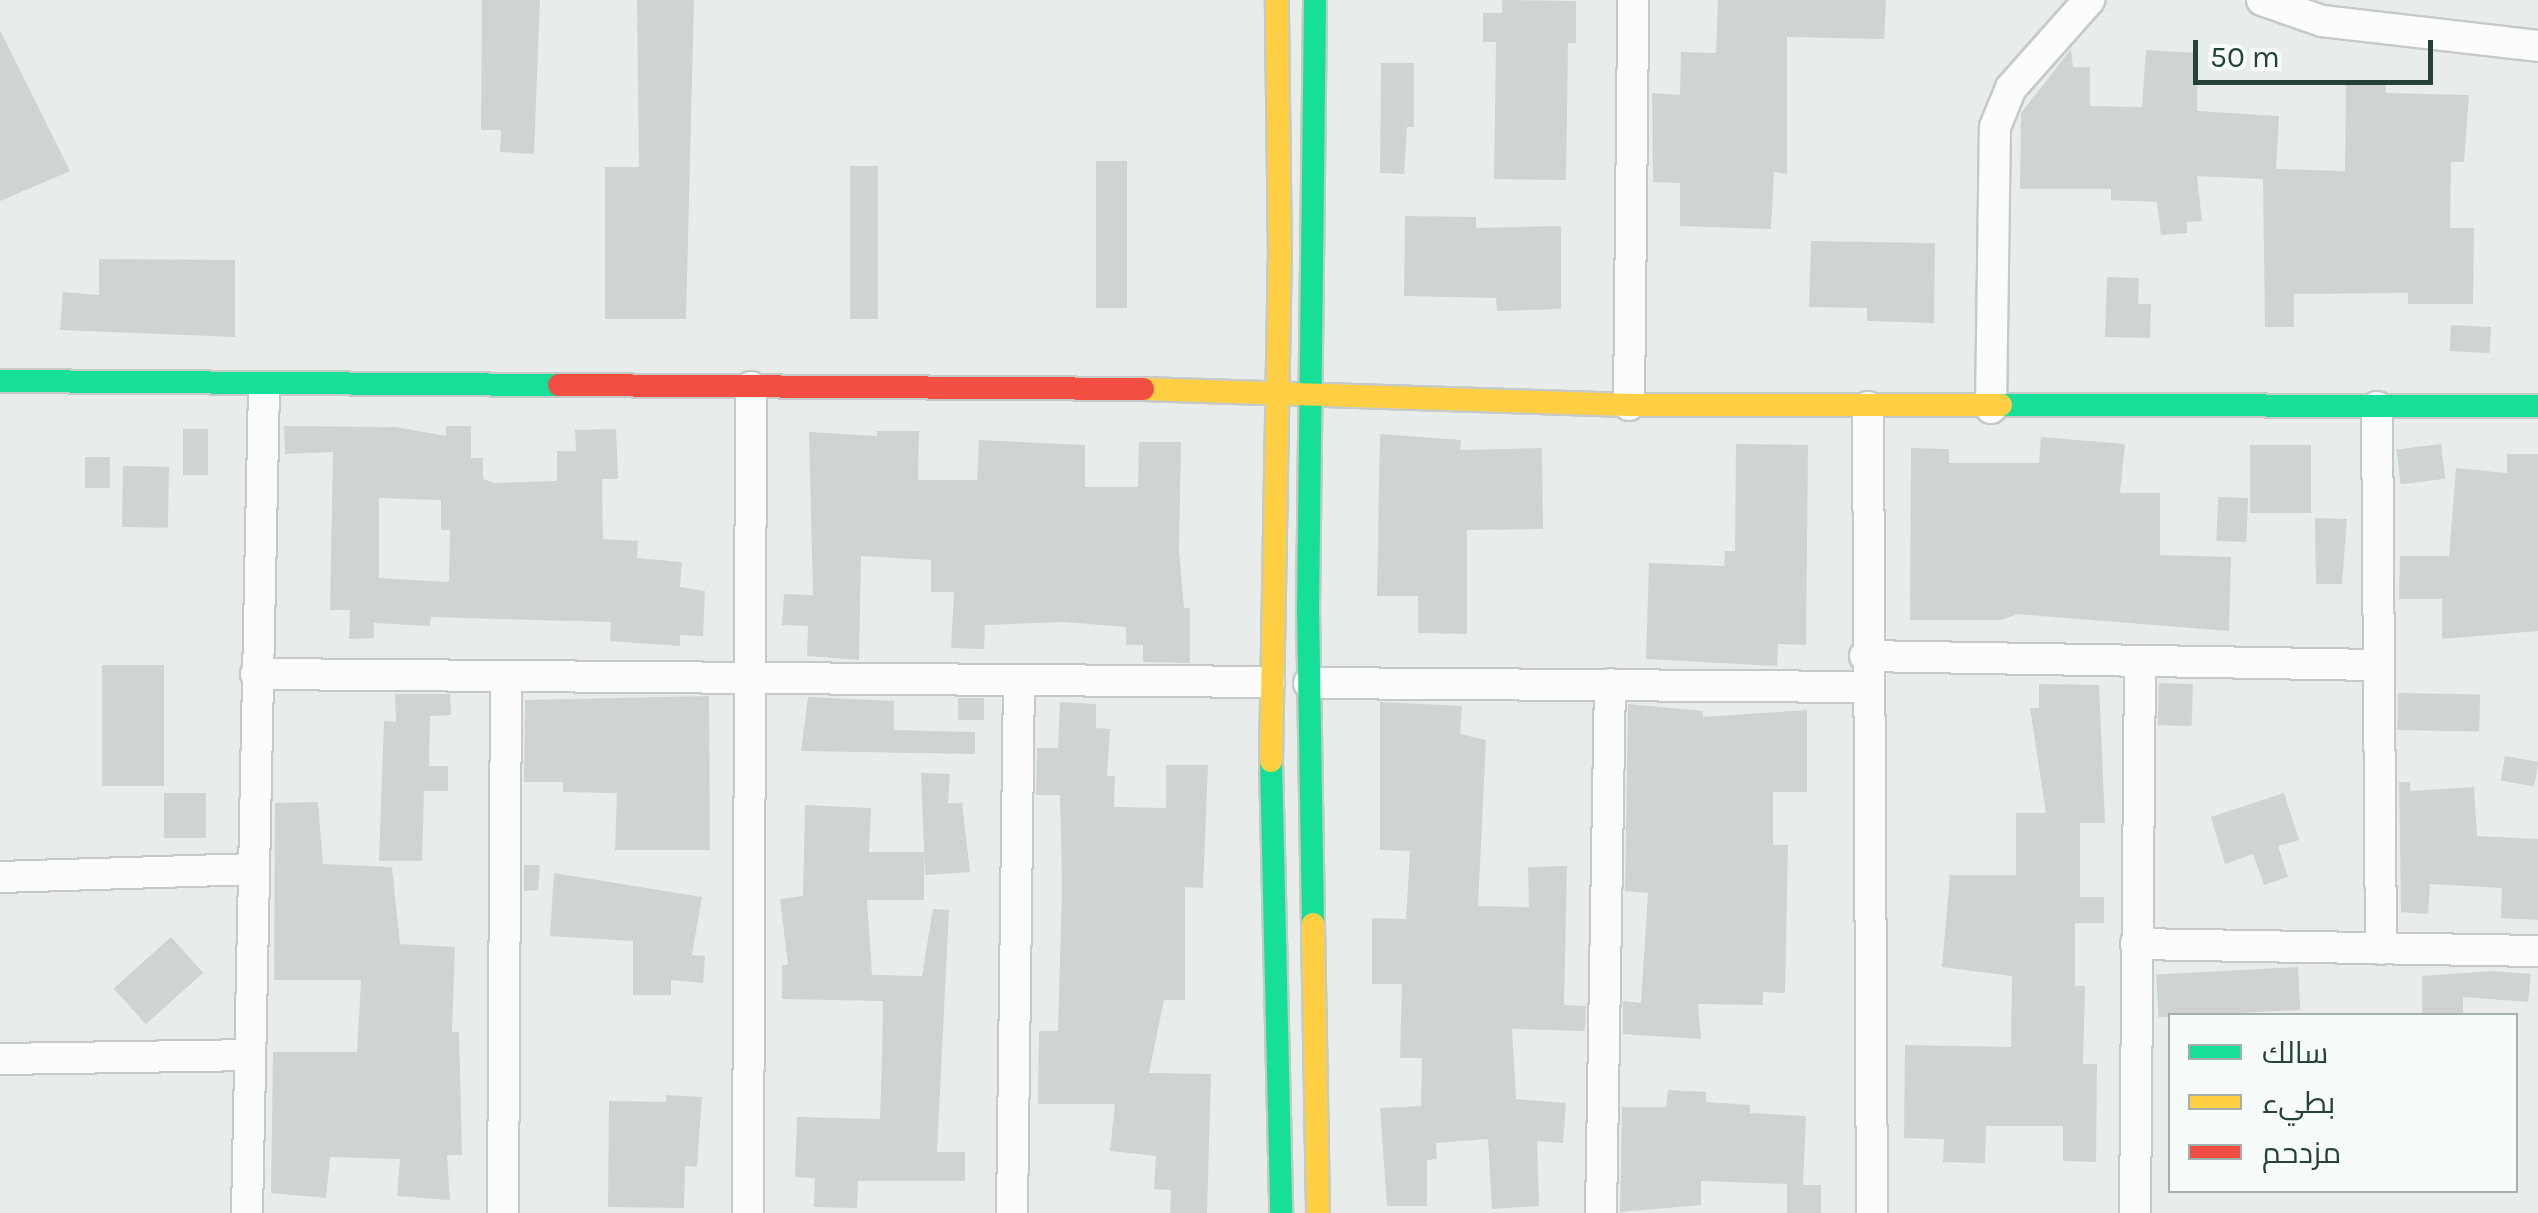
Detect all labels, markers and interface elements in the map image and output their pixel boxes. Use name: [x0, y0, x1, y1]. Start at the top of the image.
scale bar: [2198, 20, 2438, 82]
text: 50 m: [2210, 39, 2280, 75]
legend: [2168, 1013, 2518, 1193]
text: سالك: [2262, 1035, 2328, 1071]
text: بطيء: [2262, 1085, 2335, 1121]
text: مزدحم: [2262, 1135, 2341, 1171]

